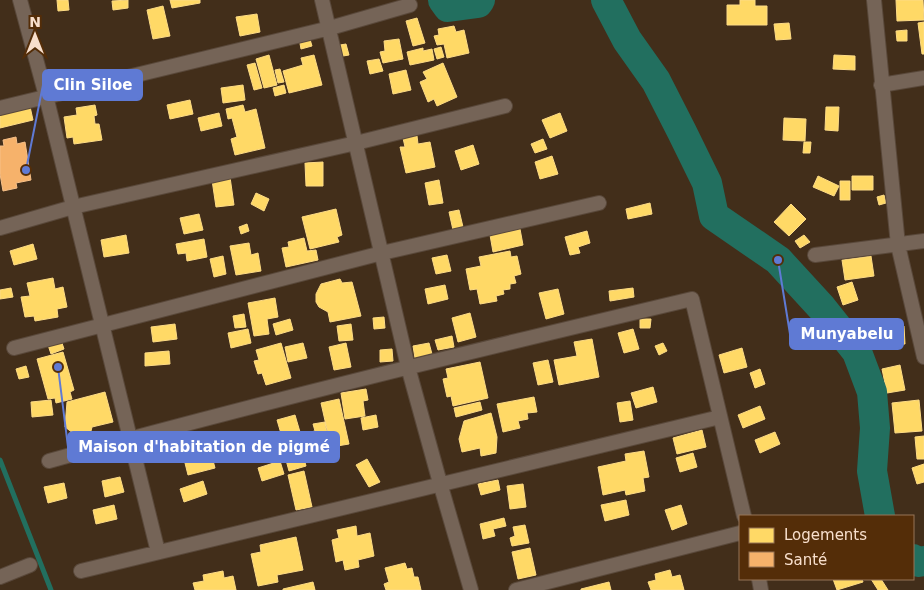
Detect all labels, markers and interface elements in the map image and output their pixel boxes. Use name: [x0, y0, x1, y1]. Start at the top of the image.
north arrow: [10, 10, 60, 60]
text: N: [29, 14, 41, 30]
callout: Clin Siloe: [43, 70, 142, 100]
text: Clin Siloe: [54, 76, 132, 94]
callout: Munyabelu: [790, 319, 903, 349]
text: Munyabelu: [801, 325, 893, 343]
callout: Maison d'habitation de pigmé: [68, 432, 339, 462]
text: Maison d'habitation de pigmé: [78, 438, 330, 456]
legend: [739, 515, 914, 580]
text: Logements: [784, 526, 867, 544]
text: Santé: [784, 551, 827, 569]

